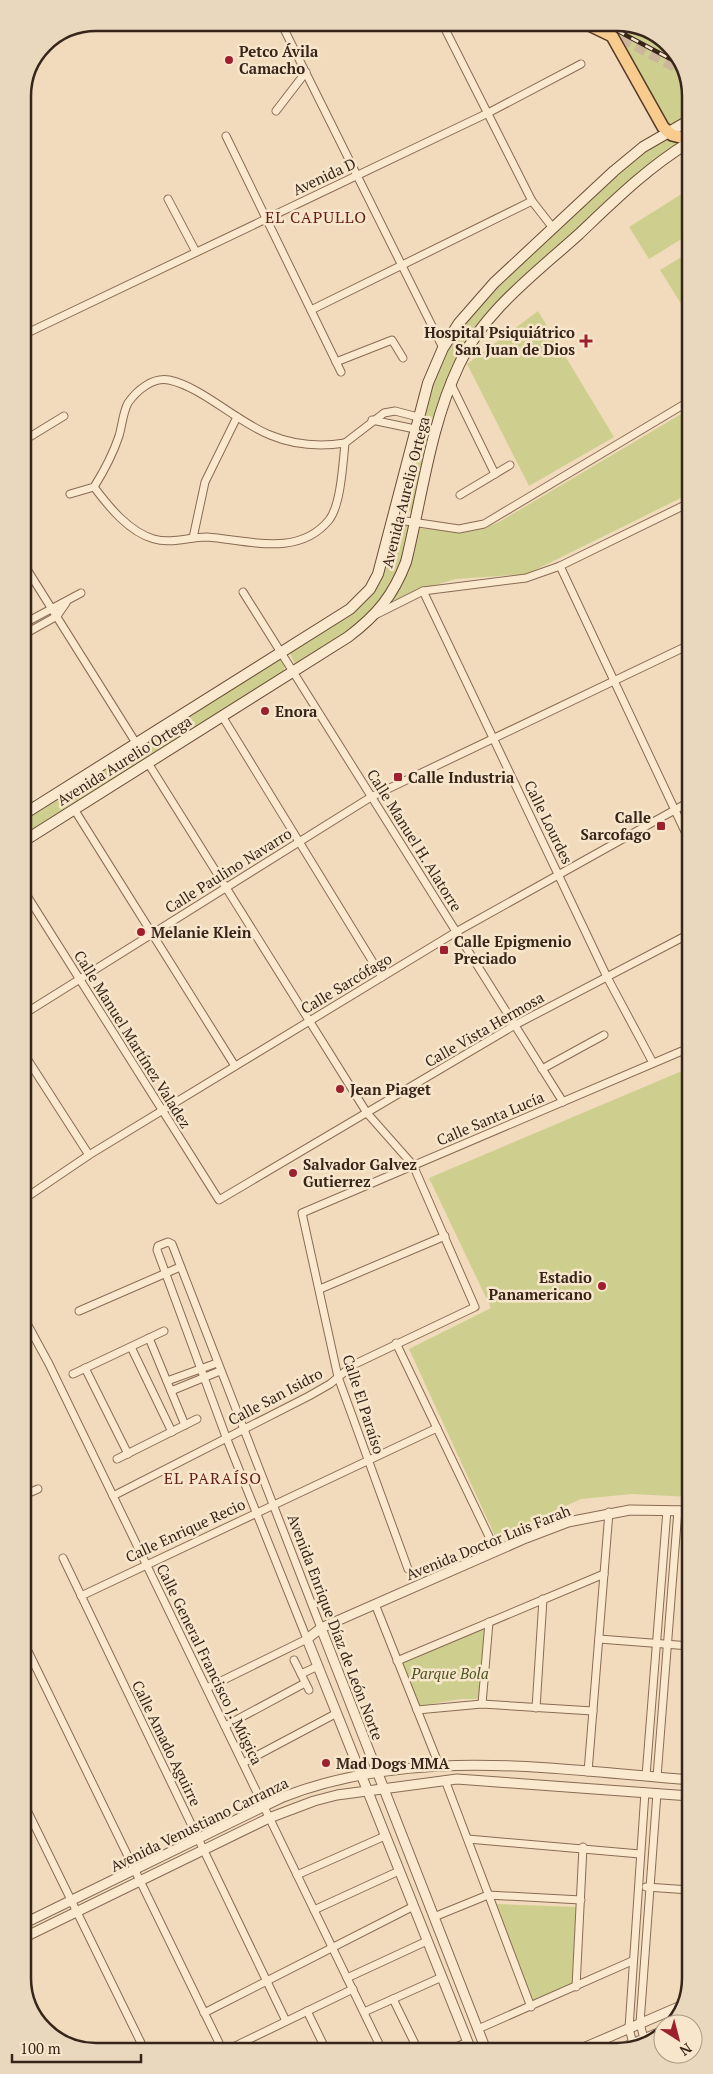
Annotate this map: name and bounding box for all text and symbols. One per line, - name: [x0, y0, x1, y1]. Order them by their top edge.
- place label: Petco Ávila Camacho: [239, 41, 319, 78]
- marker: Petco Ávila Camacho: [223, 54, 235, 66]
- street label: Avenida D: [289, 153, 359, 199]
- district label: EL CAPULLO: [265, 206, 367, 228]
- place label: Hospital Psiquiátrico San Juan de Dios: [424, 322, 575, 359]
- marker: Hospital Psiquiátrico San Juan de Dios: [579, 334, 593, 348]
- street label: Avenida Aurelio Ortega: [377, 414, 434, 570]
- place label: Enora: [275, 701, 318, 721]
- marker: Enora: [259, 705, 271, 717]
- street label: Avenida Aurelio Ortega: [53, 710, 196, 810]
- street label: Calle Manuel H. Alatorre: [363, 765, 467, 915]
- place label: Calle Industria: [408, 767, 515, 787]
- marker: Calle Industria: [392, 771, 404, 783]
- street label: Calle Lourdes: [520, 777, 578, 867]
- place label: Calle Sarcofago: [581, 807, 651, 844]
- marker: Calle Sarcofago: [655, 820, 667, 832]
- street label: Calle Paulino Navarro: [161, 823, 295, 917]
- place label: Melanie Klein: [151, 922, 252, 942]
- marker: Melanie Klein: [135, 926, 147, 938]
- place label: Calle Epigmenio Preciado: [454, 931, 571, 968]
- marker: Calle Epigmenio Preciado: [438, 944, 450, 956]
- street label: Calle Manuel Martínez Valadez: [70, 946, 196, 1132]
- street label: Calle Sarcófago: [297, 948, 395, 1018]
- street label: Calle Vista Hermosa: [421, 986, 548, 1071]
- place label: Jean Piaget: [350, 1079, 431, 1099]
- marker: Jean Piaget: [334, 1083, 346, 1095]
- street label: Calle Santa Lucía: [433, 1086, 547, 1150]
- place label: Salvador Galvez Gutierrez: [303, 1154, 417, 1191]
- marker: Salvador Galvez Gutierrez: [287, 1167, 299, 1179]
- place label: Estadio Panamericano: [489, 1267, 592, 1304]
- marker: Estadio Panamericano: [596, 1280, 608, 1292]
- street label: Calle El Paraíso: [338, 1352, 390, 1456]
- street label: Calle San Isidro: [224, 1363, 326, 1429]
- district label: EL PARAÍSO: [164, 1467, 262, 1489]
- street label: Calle Enrique Recio: [122, 1493, 248, 1567]
- street label: Avenida Doctor Luis Farah: [403, 1500, 573, 1584]
- street label: Avenida Enrique Díaz de León Norte: [283, 1511, 389, 1743]
- street label: Calle General Francisco J. Múgica: [153, 1560, 268, 1768]
- park label: Parque Bola: [410, 1663, 489, 1683]
- street label: Calle Amado Aguirre: [128, 1677, 206, 1809]
- place label: Mad Dogs MMA: [336, 1753, 449, 1773]
- marker: Mad Dogs MMA: [320, 1757, 332, 1769]
- street label: Avenida Venustiano Carranza: [107, 1772, 292, 1876]
- north arrow: [653, 2014, 703, 2064]
- scale bar: [12, 2032, 141, 2064]
- text: 100 m: [20, 2038, 61, 2058]
- text: N: [676, 2039, 696, 2061]

